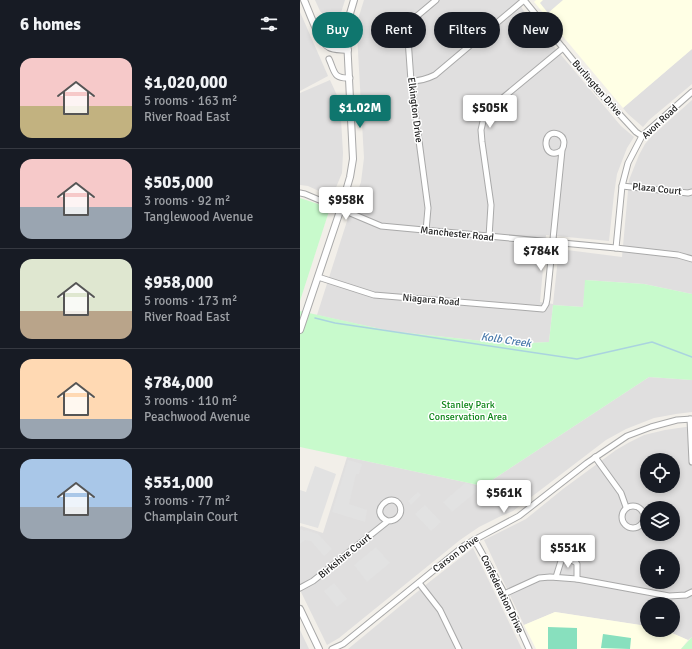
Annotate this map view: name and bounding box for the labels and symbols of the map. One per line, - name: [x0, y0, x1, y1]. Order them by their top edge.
- street label: Burlington Drive: [569, 58, 625, 118]
- street label: Elkington Drive: [405, 77, 425, 143]
- pin: $1.02M: [327, 95, 393, 129]
- pin: $505K: [462, 95, 518, 129]
- street label: Avon Road: [640, 102, 680, 142]
- street label: Plaza Court: [632, 180, 683, 198]
- pin: $958K: [318, 187, 374, 221]
- street label: Manchester Road: [420, 224, 494, 244]
- pin: $784K: [513, 238, 569, 272]
- street label: Niagara Road: [402, 292, 460, 308]
- water label: Kolb Creek: [480, 330, 533, 350]
- park label: Stanley Park Conservation Area: [429, 399, 507, 423]
- pin: $561K: [476, 480, 532, 514]
- street label: Birkshire Court: [316, 531, 374, 581]
- street label: Carson Drive: [431, 533, 481, 575]
- pin: $551K: [540, 535, 596, 569]
- street label: Confederation Drive: [478, 553, 526, 635]

